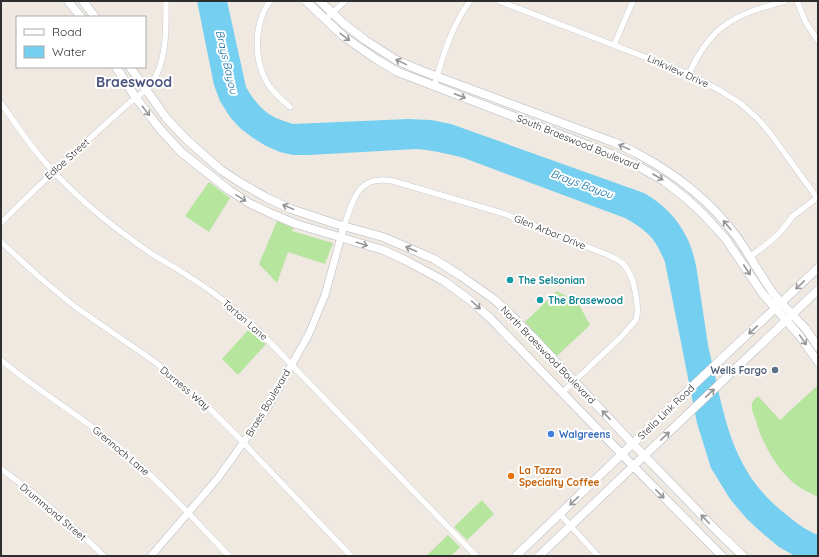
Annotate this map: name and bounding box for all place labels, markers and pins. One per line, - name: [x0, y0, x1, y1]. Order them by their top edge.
- place label: The Selsonian: [518, 274, 585, 287]
- marker: The Selsonian: [505, 275, 515, 285]
- place label: The Brasewood: [548, 294, 623, 307]
- marker: The Brasewood: [535, 295, 545, 305]
- place label: Wells Fargo: [710, 364, 767, 377]
- marker: Wells Fargo: [770, 365, 780, 375]
- place label: Walgreens: [559, 428, 610, 441]
- marker: Walgreens: [546, 429, 556, 439]
- place label: La Tazza Specialty Coffee: [519, 464, 600, 489]
- marker: La Tazza Specialty Coffee: [506, 471, 516, 481]

